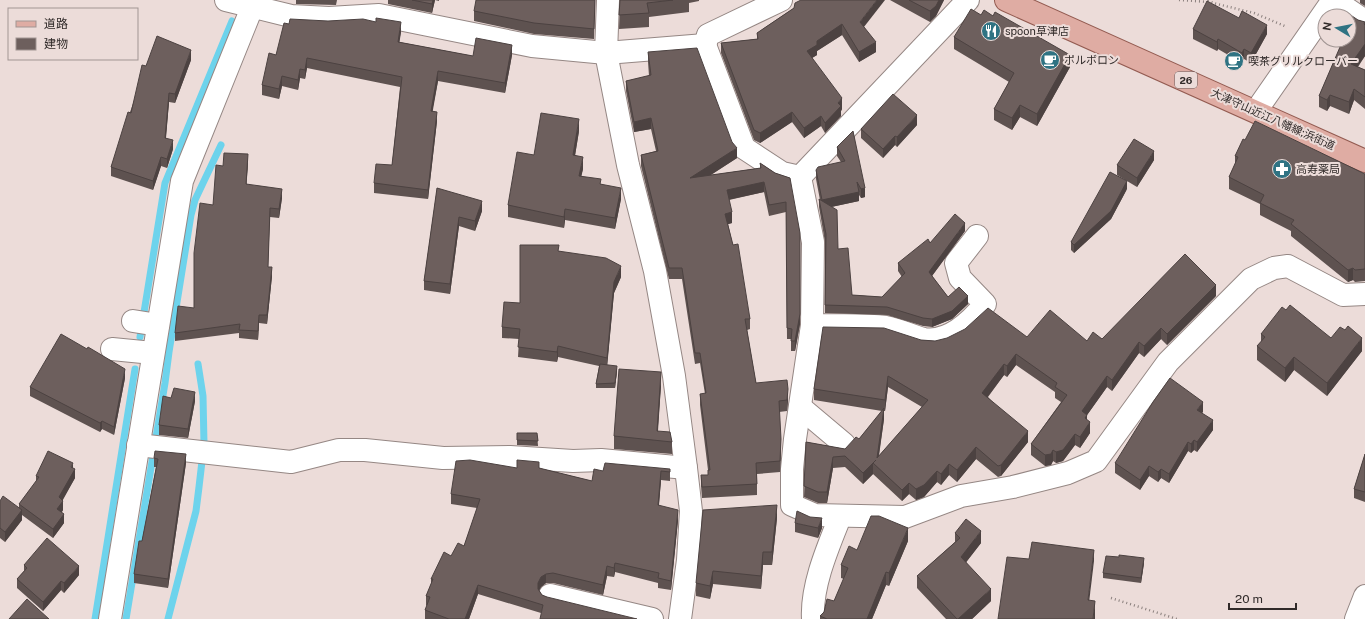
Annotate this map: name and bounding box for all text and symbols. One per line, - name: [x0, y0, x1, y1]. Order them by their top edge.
- legend: [8, 8, 138, 60]
- north arrow: [1317, 8, 1357, 48]
- text: 道路: [44, 17, 68, 31]
- restaurant icon: spoon草津店: [980, 20, 1002, 42]
- text: N: [1320, 21, 1334, 32]
- place label: spoon草津店: [1005, 25, 1069, 37]
- text: 建物: [44, 37, 68, 51]
- cafe icon: ポルボロン: [1039, 49, 1061, 71]
- cafe icon: 喫茶グリルクローバー: [1223, 50, 1245, 72]
- place label: ポルボロン: [1064, 54, 1119, 66]
- place label: 喫茶グリルクローバー: [1248, 55, 1358, 67]
- road number: 26: [1175, 72, 1197, 88]
- street label: 大津守山近江八幡線;浜街道: [1209, 86, 1337, 152]
- pharmacy icon: 高寿薬局: [1271, 158, 1293, 180]
- place label: 高寿薬局: [1296, 163, 1340, 175]
- scale bar: [1229, 585, 1296, 611]
- text: 20 m: [1235, 592, 1263, 606]

